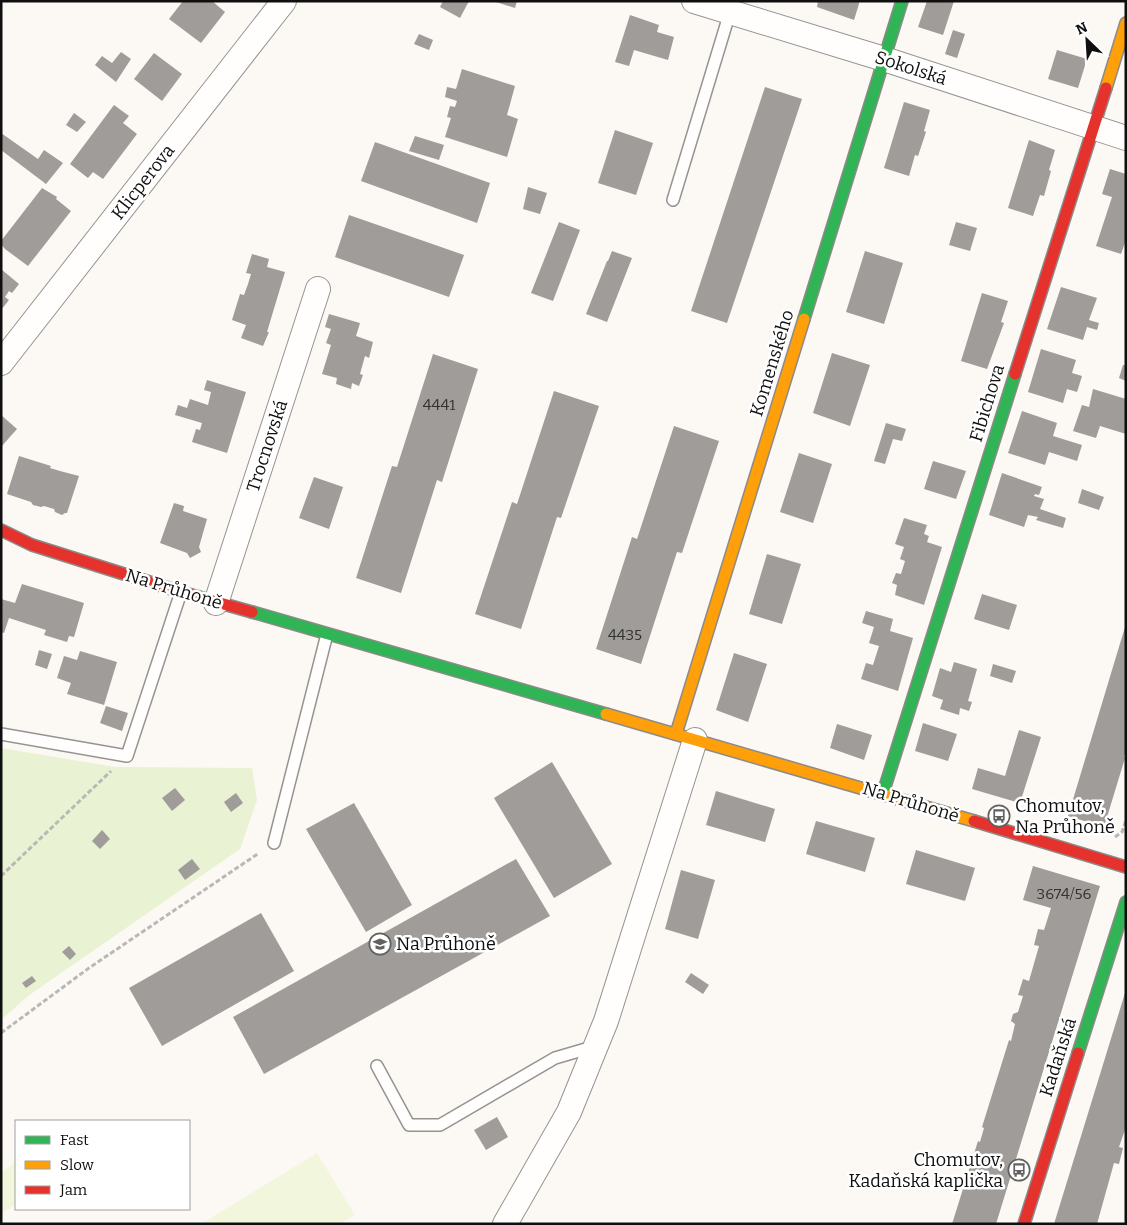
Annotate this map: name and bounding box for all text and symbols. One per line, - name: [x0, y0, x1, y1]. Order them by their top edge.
- north arrow: [1062, 15, 1112, 65]
- text: N: [1073, 19, 1090, 39]
- street label: Sokolská: [872, 46, 950, 90]
- street label: Klicperova: [107, 140, 179, 224]
- street label: Komenského: [745, 307, 799, 419]
- street label: Fibichova: [965, 361, 1009, 444]
- house number: 4441: [423, 396, 455, 414]
- street label: Trocnovská: [242, 397, 292, 495]
- street label: Na Průhoně: [123, 564, 225, 614]
- house number: 4435: [608, 626, 642, 644]
- street label: Na Průhoně: [860, 777, 962, 827]
- place label: Chomutov, Na Průhoně: [1015, 795, 1115, 838]
- bus stop icon: Chomutov, Na Průhoně: [987, 804, 1011, 828]
- house number: 3674/56: [1037, 885, 1092, 903]
- school or university icon: Na Průhoně: [368, 932, 392, 956]
- place label: Na Průhoně: [396, 933, 496, 955]
- street label: Kadaňská: [1035, 1015, 1081, 1099]
- legend: [15, 1120, 190, 1210]
- text: Fast: [60, 1131, 89, 1149]
- place label: Chomutov, Kadaňská kaplička: [848, 1149, 1003, 1192]
- text: Slow: [60, 1156, 95, 1174]
- bus stop icon: Chomutov, Kadaňská kaplička: [1007, 1158, 1031, 1182]
- text: Jam: [59, 1181, 88, 1199]

